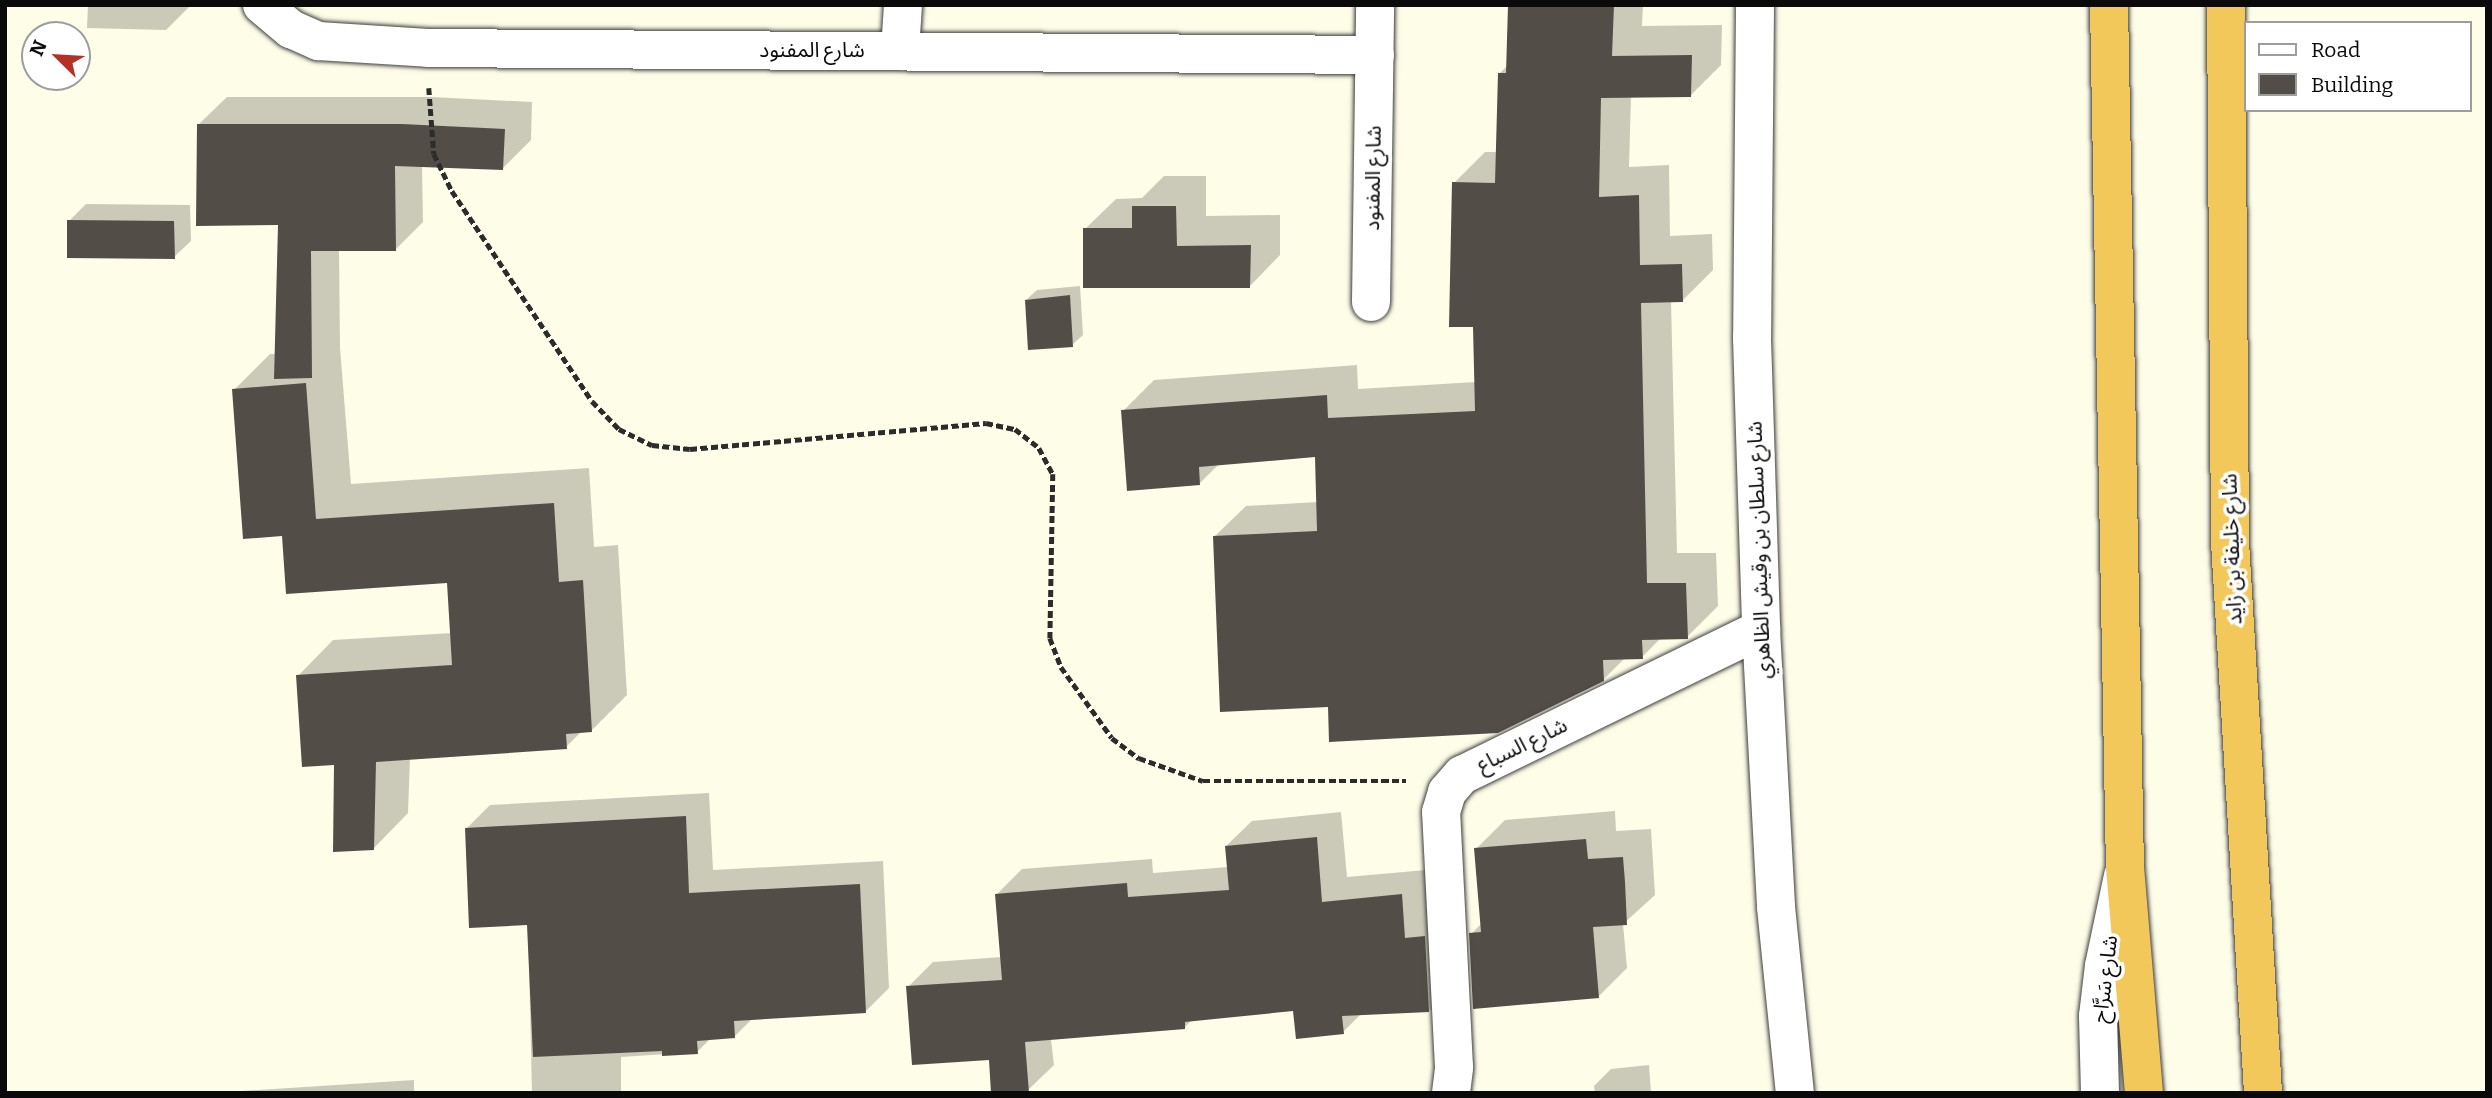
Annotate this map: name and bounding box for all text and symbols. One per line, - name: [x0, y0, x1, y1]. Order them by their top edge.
- north arrow: [21, 21, 91, 91]
- legend: [2244, 21, 2471, 112]
- text: N: [25, 37, 52, 59]
- street label: شارع المفنود: [759, 37, 865, 63]
- text: Road: [2311, 37, 2360, 63]
- text: Building: [2311, 72, 2393, 98]
- street label: شارع المفنود: [1359, 125, 1387, 231]
- street label: شارع سلطان بن وقيش الظاهري: [1742, 421, 1776, 679]
- street label: شارع خليفة بن زايد: [2217, 473, 2247, 625]
- street label: شارع السباع: [1473, 712, 1571, 778]
- street label: شارع سَرَّاح: [2087, 934, 2123, 1024]

